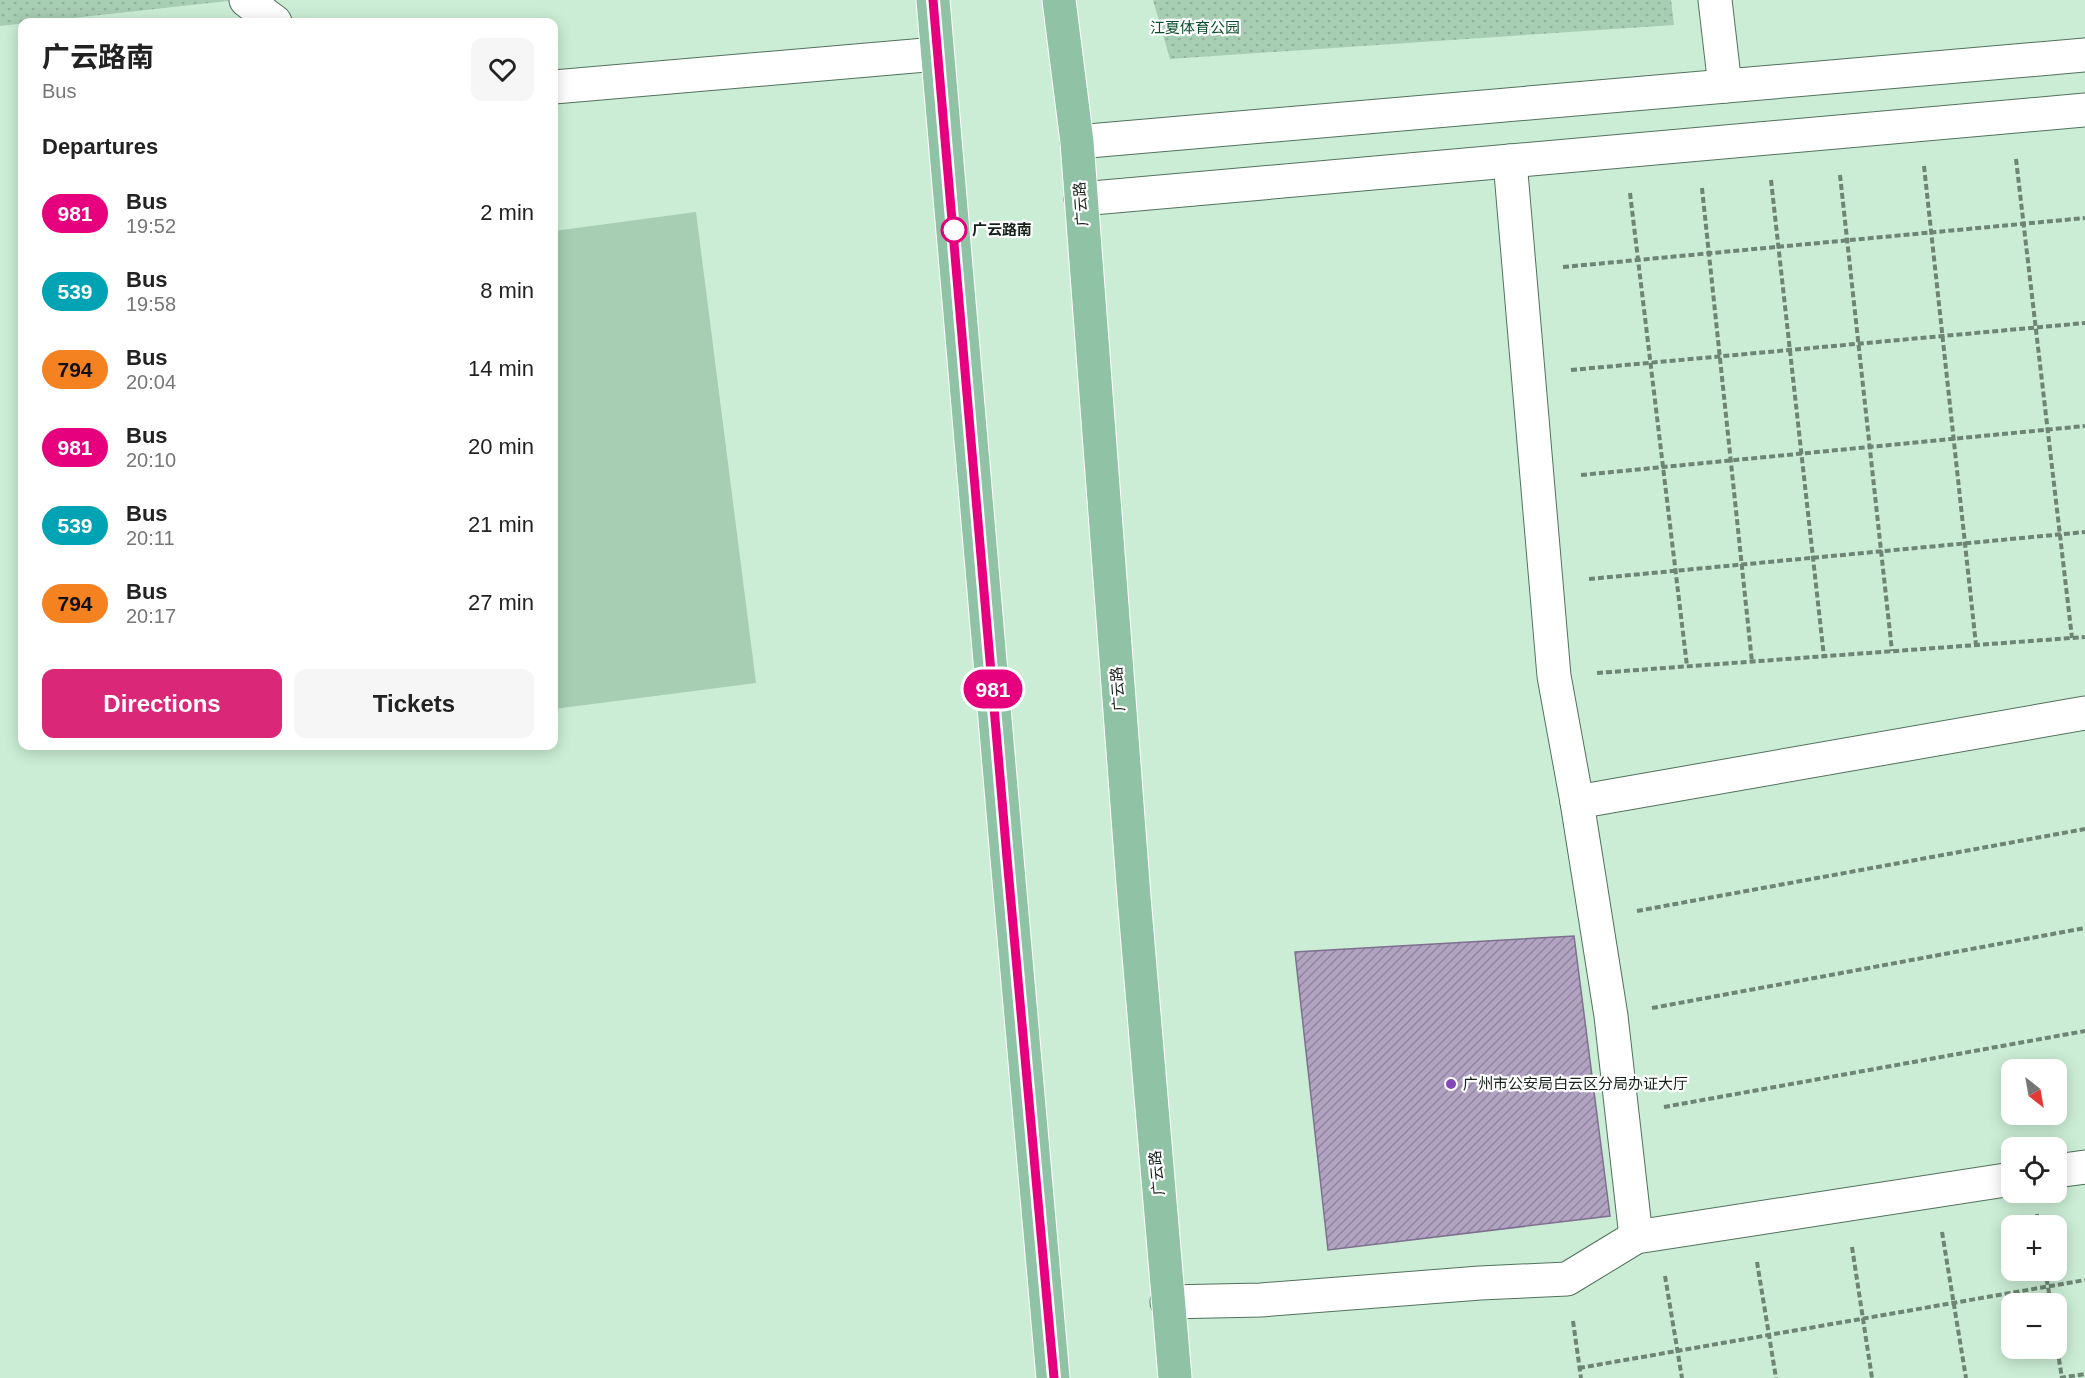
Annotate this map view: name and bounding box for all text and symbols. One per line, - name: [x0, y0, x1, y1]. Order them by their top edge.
- park label: 江夏体育公园: [1150, 19, 1240, 36]
- button: heart: [471, 38, 534, 101]
- text: 广云路南: [42, 42, 154, 73]
- text: Bus: [42, 80, 76, 102]
- text: Departures: [42, 134, 158, 159]
- street label: 广云路: [1070, 181, 1091, 227]
- text: Bus: [126, 189, 168, 214]
- text: 2 min: [480, 200, 534, 225]
- text: 981: [57, 202, 93, 225]
- text: 19:52: [126, 215, 176, 237]
- marker: 广云路南: [941, 217, 967, 243]
- place label: 广云路南: [972, 221, 1032, 238]
- text: Bus: [126, 267, 168, 292]
- text: 8 min: [480, 278, 534, 303]
- text: 539: [57, 280, 93, 303]
- text: 19:58: [126, 293, 176, 315]
- text: Bus: [126, 345, 168, 370]
- text: 14 min: [468, 356, 534, 381]
- text: 794: [57, 358, 93, 381]
- text: 20:04: [126, 371, 176, 393]
- text: Bus: [126, 423, 168, 448]
- text: 20 min: [468, 434, 534, 459]
- text: 981: [57, 436, 93, 459]
- text: 20:10: [126, 449, 176, 471]
- text: Bus: [126, 501, 168, 526]
- text: 21 min: [468, 512, 534, 537]
- text: 539: [57, 514, 93, 537]
- text: 20:11: [126, 527, 175, 549]
- text: Bus: [126, 579, 168, 604]
- text: 27 min: [468, 590, 534, 615]
- text: 794: [57, 592, 93, 615]
- text: 20:17: [126, 605, 176, 627]
- street label: 广云路: [1107, 666, 1128, 712]
- button: Directions: [42, 669, 282, 738]
- button: Tickets: [294, 669, 534, 738]
- line badge: 981: [958, 670, 1028, 708]
- text: 981: [975, 678, 1011, 701]
- north arrow: [2001, 1059, 2067, 1125]
- map controls: [2001, 1059, 2067, 1359]
- place label: 广州市公安局白云区分局办证大厅: [1463, 1075, 1688, 1092]
- marker: 广州市公安局白云区分局办证大厅: [1444, 1077, 1458, 1091]
- button: locate: [2001, 1137, 2067, 1203]
- street label: 广云路: [1146, 1150, 1167, 1196]
- button: +: [2001, 1215, 2067, 1281]
- button: −: [2001, 1293, 2067, 1359]

